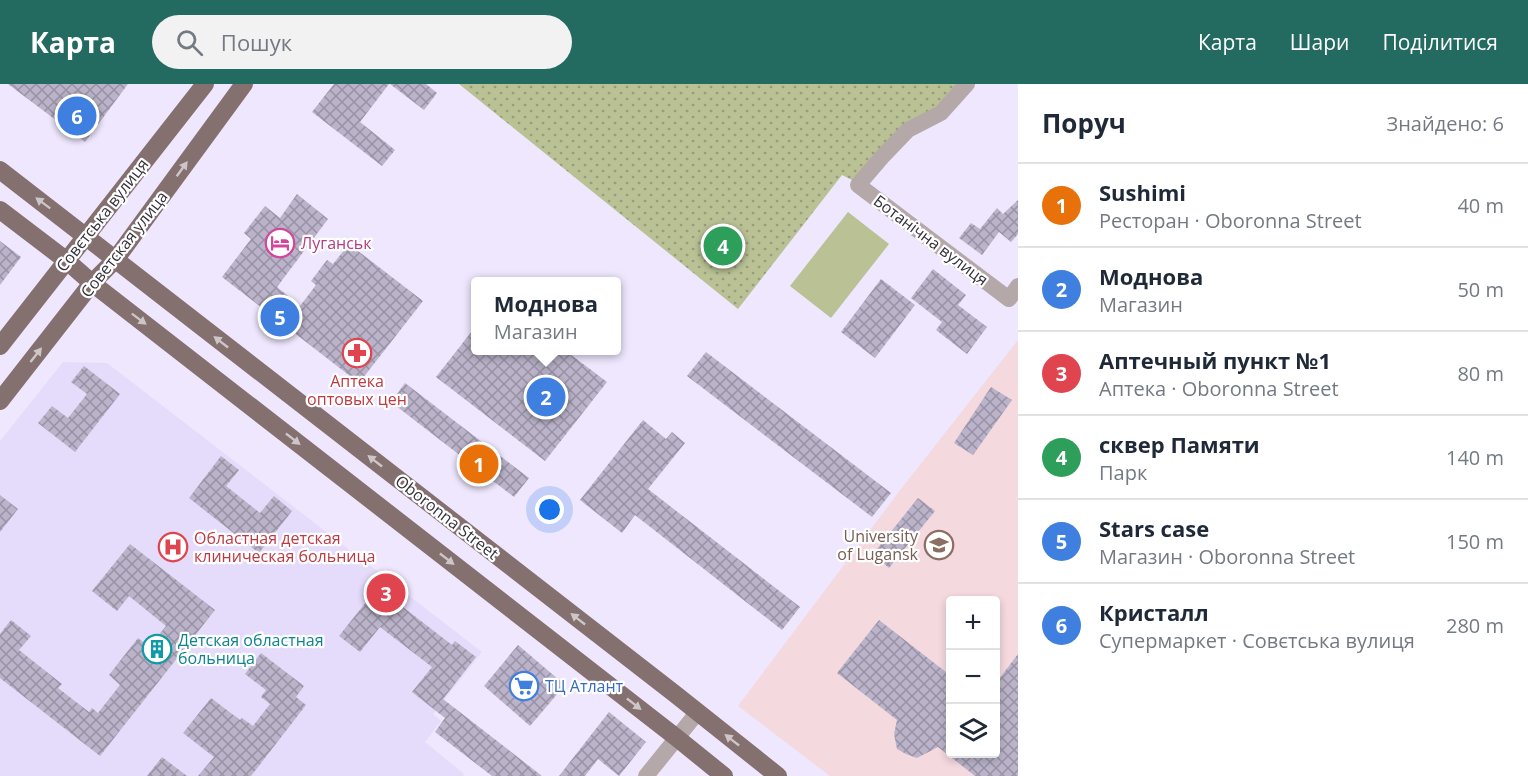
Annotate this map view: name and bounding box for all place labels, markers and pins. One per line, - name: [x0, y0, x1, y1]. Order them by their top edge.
- pin: 6: [58, 93, 97, 138]
- pin: 4: [704, 224, 742, 268]
- hotel icon: Луганськ: [264, 227, 296, 259]
- place label: Луганськ: [301, 232, 372, 254]
- pin: 5: [260, 294, 300, 340]
- pharmacy icon: Аптека оптовых цен: [341, 337, 373, 369]
- place label: Аптека оптовых цен: [307, 370, 407, 410]
- pin: 2: [526, 374, 566, 420]
- pin: 1: [460, 442, 498, 487]
- place label: University of Lugansk: [837, 525, 919, 565]
- place label: Областная детская клиническая больница: [194, 527, 375, 567]
- school or university icon: University of Lugansk: [923, 529, 955, 561]
- hospital icon: Областная детская клиническая больница: [157, 531, 189, 563]
- pin: 3: [366, 570, 406, 616]
- place label: Детская областная больница: [178, 629, 324, 669]
- building icon: Детская областная больница: [141, 633, 173, 665]
- supermarket icon: ТЦ Атлант: [508, 670, 540, 702]
- place label: ТЦ Атлант: [545, 675, 624, 697]

